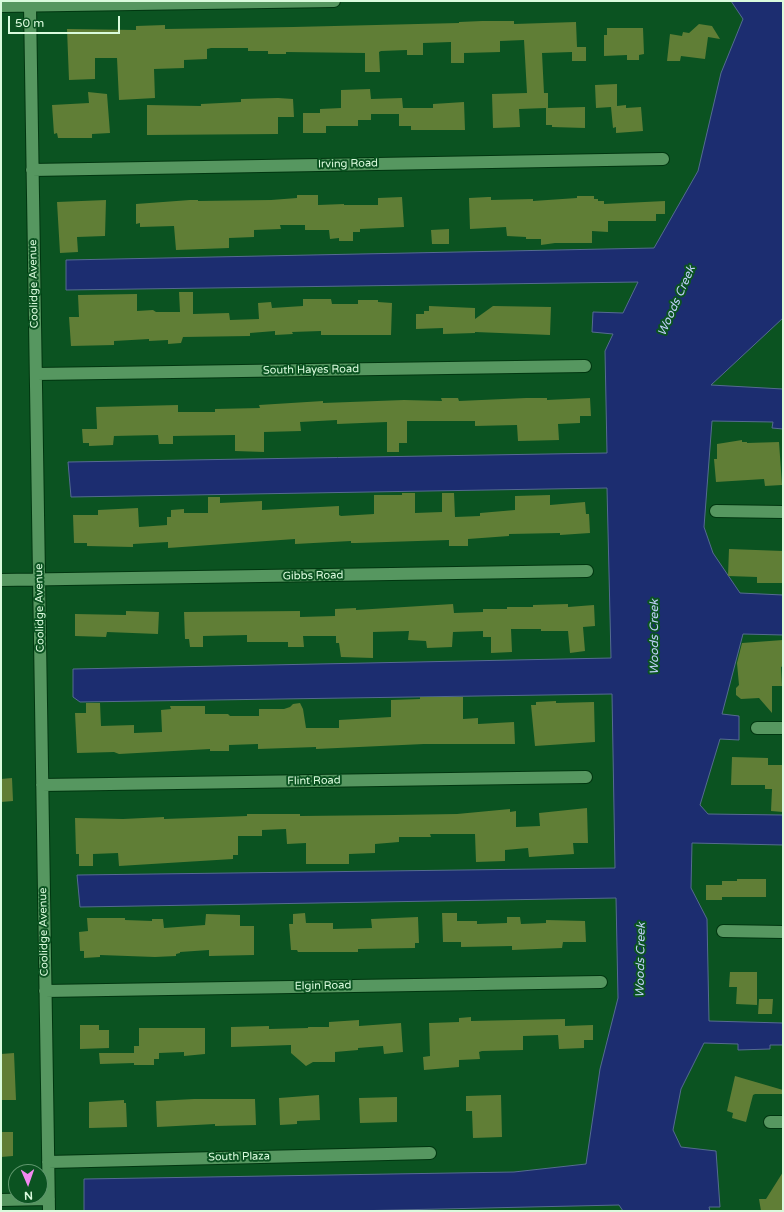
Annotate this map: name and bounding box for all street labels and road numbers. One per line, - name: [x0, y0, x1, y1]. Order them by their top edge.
- street label: Irving Road: [318, 157, 378, 171]
- street label: Coolidge Avenue: [27, 240, 41, 328]
- street label: South Hayes Road: [263, 363, 359, 377]
- street label: Coolidge Avenue: [33, 564, 47, 652]
- street label: Gibbs Road: [283, 569, 343, 583]
- street label: Flint Road: [287, 774, 341, 788]
- street label: Coolidge Avenue: [37, 888, 51, 976]
- street label: Elgin Road: [295, 979, 351, 993]
- street label: South Plaza: [208, 1150, 270, 1164]

